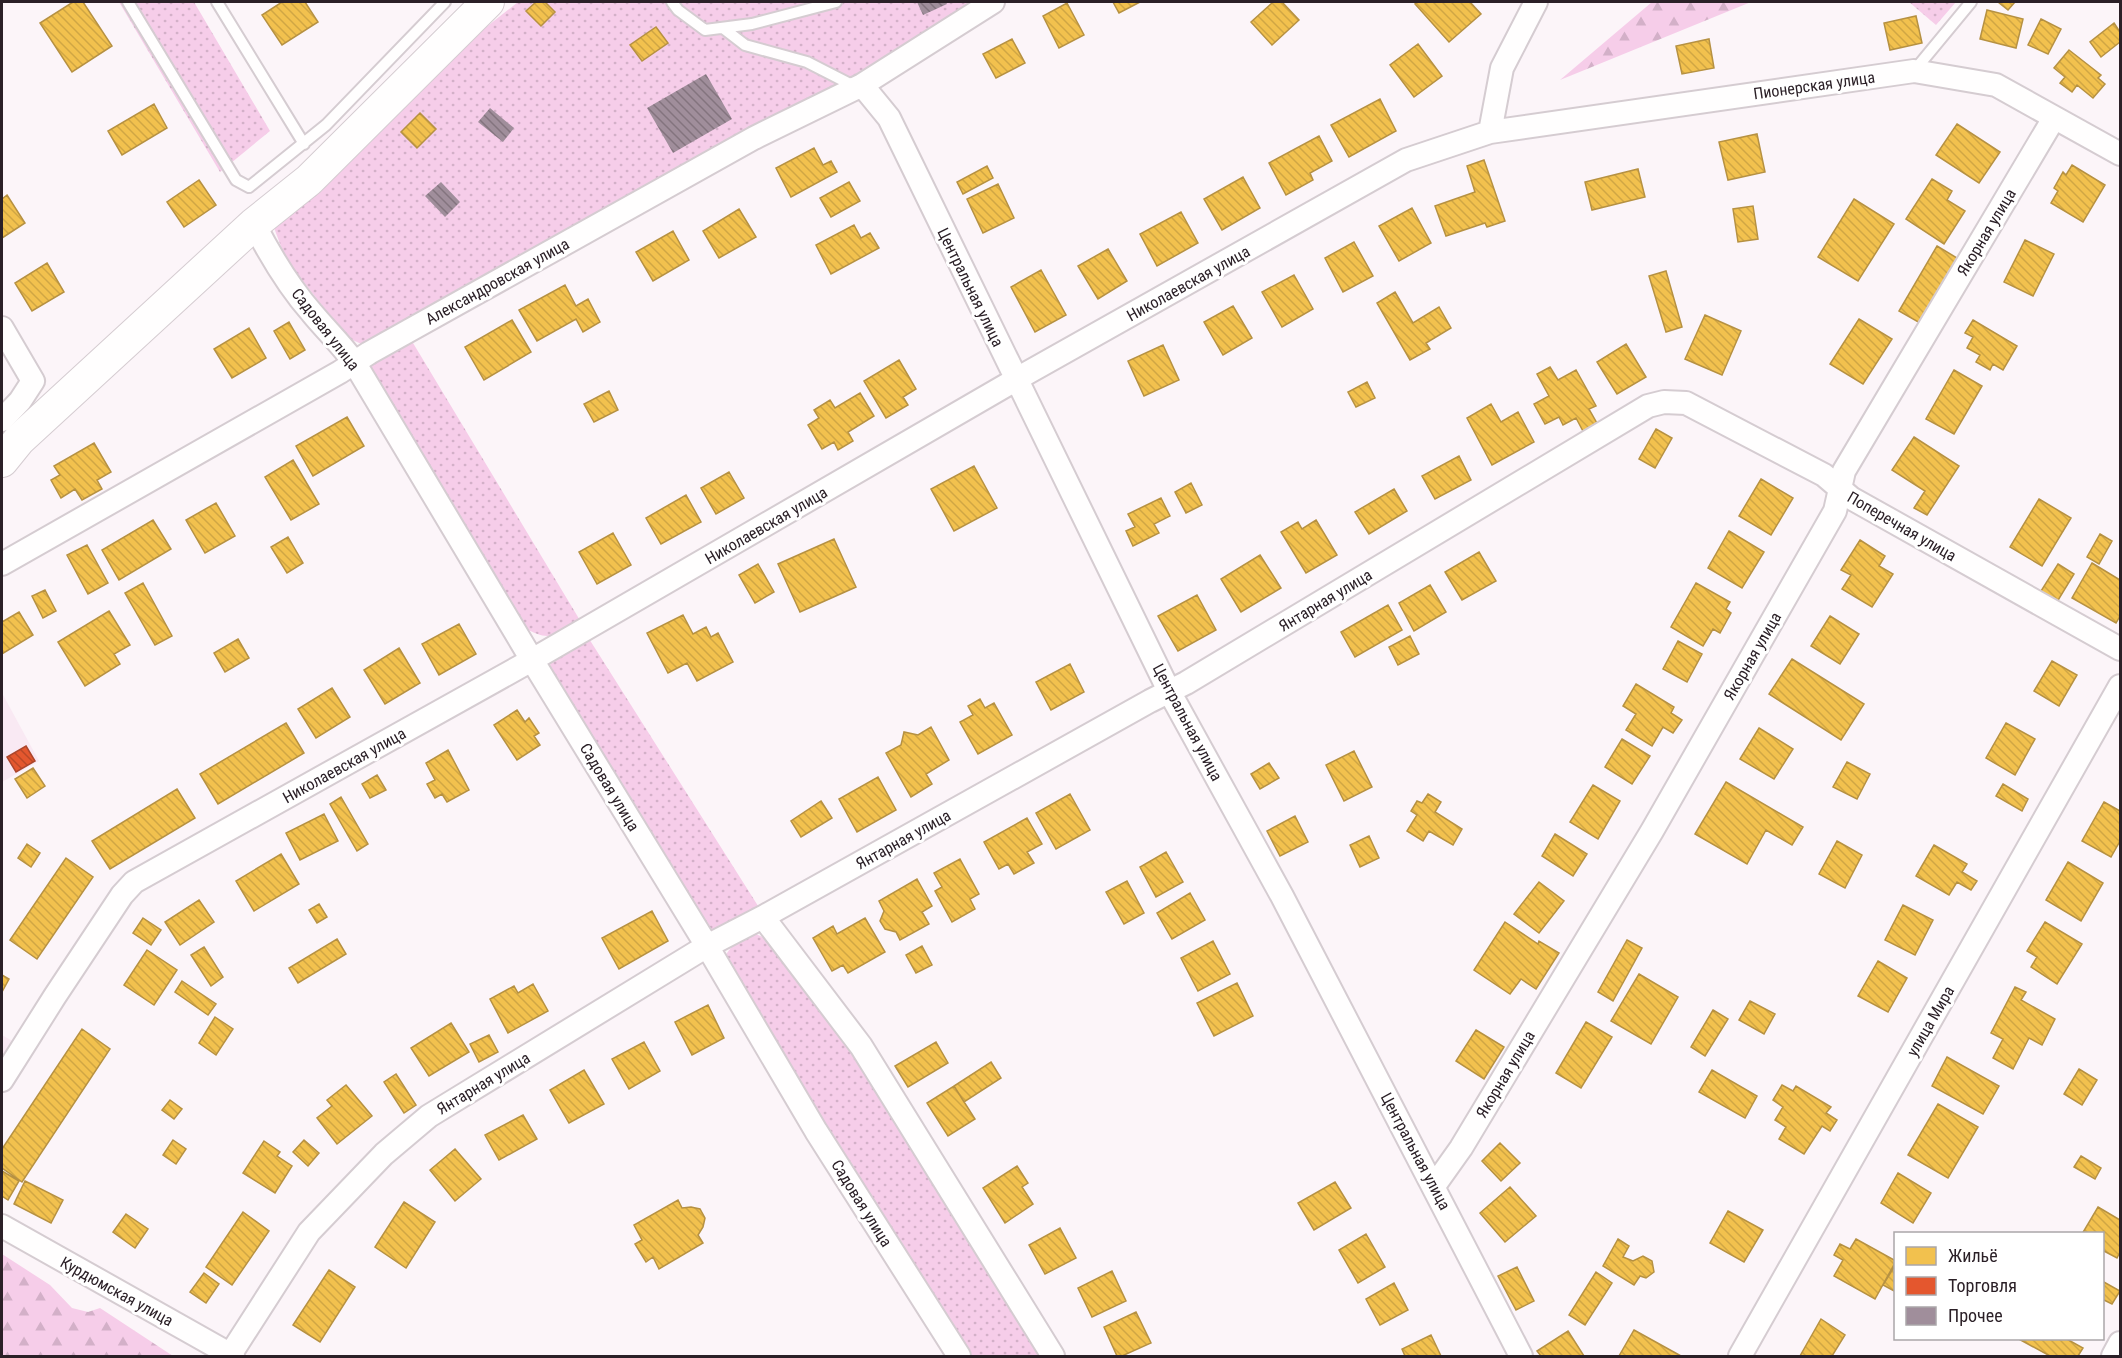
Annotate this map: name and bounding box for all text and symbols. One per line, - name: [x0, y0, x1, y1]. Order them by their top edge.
- street label: Пионерская улица: [1752, 68, 1876, 103]
- street label: Якорная улица: [1953, 185, 2020, 279]
- street label: Центральная улица: [934, 225, 1008, 350]
- street label: Александровская улица: [422, 234, 572, 329]
- street label: Николаевская улица: [1123, 242, 1253, 325]
- street label: Садовая улица: [288, 284, 364, 374]
- street label: Николаевская улица: [702, 483, 831, 568]
- street label: Поперечная улица: [1844, 488, 1960, 565]
- street label: Янтарная улица: [1275, 565, 1375, 636]
- street label: Якорная улица: [1720, 609, 1785, 704]
- street label: Центральная улица: [1149, 660, 1226, 784]
- street label: Николаевская улица: [279, 724, 409, 807]
- street label: Садовая улица: [576, 740, 643, 835]
- street label: Янтарная улица: [853, 806, 954, 873]
- street label: улица Мира: [1903, 983, 1958, 1060]
- street label: Якорная улица: [1472, 1027, 1539, 1121]
- street label: Янтарная улица: [433, 1048, 533, 1119]
- street label: Центральная улица: [1377, 1089, 1454, 1213]
- street label: Садовая улица: [827, 1156, 896, 1250]
- legend: [1894, 1232, 2104, 1340]
- text: Жильё: [1948, 1245, 1998, 1266]
- street label: Курдюмская улица: [57, 1253, 177, 1330]
- text: Торговля: [1948, 1275, 2017, 1296]
- text: Прочее: [1948, 1305, 2003, 1326]

